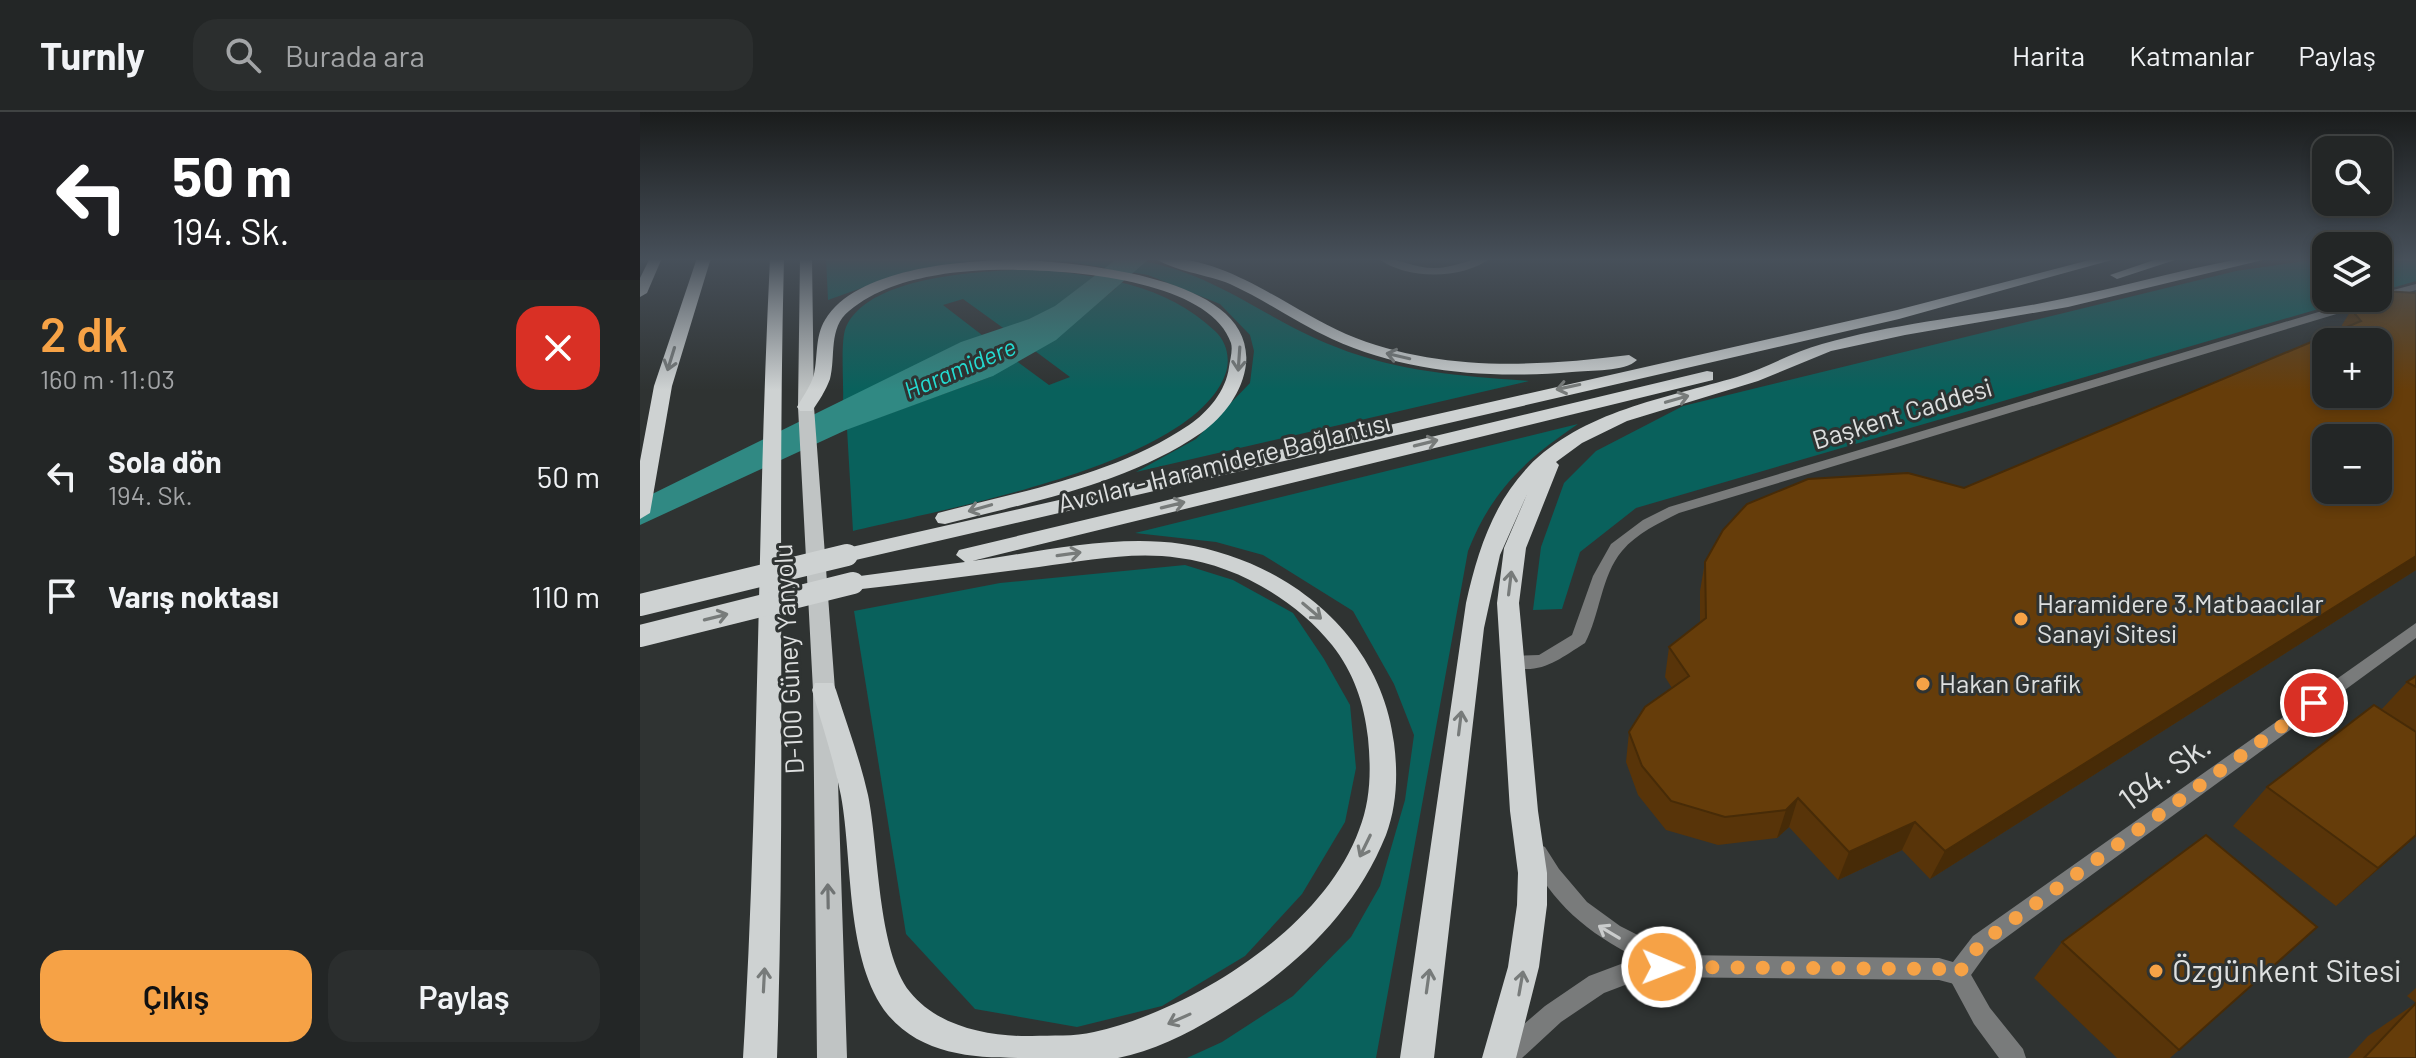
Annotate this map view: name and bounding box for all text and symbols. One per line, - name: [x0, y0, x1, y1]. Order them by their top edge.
- search box: [193, 19, 753, 91]
- text: Turnly: [40, 32, 145, 78]
- icon: search: [221, 33, 265, 77]
- text: Burada ara: [285, 37, 425, 73]
- text: Harita: [2012, 38, 2085, 72]
- text: Katmanlar: [2129, 38, 2254, 72]
- text: Paylaş: [2298, 38, 2376, 72]
- map controls: [2312, 136, 2392, 504]
- button: search: [2312, 136, 2392, 216]
- text: 50 m: [172, 141, 292, 208]
- icon: left: [40, 144, 144, 248]
- text: 194. Sk.: [172, 209, 289, 252]
- button: layers: [2312, 232, 2392, 312]
- text: 2 dk: [40, 304, 128, 362]
- button: close: [516, 306, 600, 390]
- button: +: [2312, 328, 2392, 408]
- water label: Haramidere: [899, 331, 1020, 404]
- one-way arrow: [1231, 345, 1246, 371]
- one-way arrow: [663, 346, 678, 371]
- one-way arrow: [1386, 348, 1411, 363]
- text: 160 m · 11:03: [40, 363, 175, 394]
- street label: Başkent Caddesi: [1808, 371, 1995, 455]
- one-way arrow: [1556, 380, 1581, 395]
- one-way arrow: [1663, 391, 1689, 406]
- street label: Avcılar - Haramidere Bağlantısı: [1054, 405, 1393, 518]
- button: −: [2312, 424, 2392, 504]
- one-way arrow: [1412, 434, 1438, 449]
- text: Sola dön: [108, 443, 222, 479]
- icon: left: [40, 454, 84, 498]
- text: 50 m: [537, 458, 600, 494]
- text: 194. Sk.: [108, 479, 193, 510]
- one-way arrow: [1160, 496, 1186, 511]
- one-way arrow: [968, 501, 994, 516]
- street label: D-100 Güney Yanyolu: [766, 543, 809, 775]
- one-way arrow: [1056, 546, 1081, 561]
- one-way arrow: [1503, 570, 1518, 597]
- icon: arrive: [40, 574, 84, 618]
- text: Varış noktası: [108, 578, 279, 614]
- text: 110 m: [531, 578, 600, 614]
- place label: Haramidere 3.Matbaacılar Sanayi Sitesi: [2037, 587, 2324, 648]
- one-way arrow: [1302, 602, 1323, 620]
- one-way arrow: [702, 609, 728, 624]
- marker: Haramidere 3.Matbaacılar Sanayi Sitesi: [2012, 610, 2030, 628]
- place label: Hakan Grafik: [1939, 667, 2081, 698]
- pin: [2280, 669, 2348, 737]
- marker: Hakan Grafik: [1914, 675, 1932, 693]
- icon: arrive: [2292, 681, 2336, 725]
- one-way arrow: [1453, 710, 1468, 737]
- street label: 194. Sk.: [2110, 725, 2217, 817]
- one-way arrow: [1357, 833, 1372, 857]
- one-way arrow: [821, 883, 836, 910]
- one-way arrow: [1598, 924, 1621, 940]
- position arrow: [1620, 925, 1704, 1009]
- button: Çıkış: [40, 950, 312, 1042]
- button: Paylaş: [328, 950, 600, 1042]
- place label: Özgünkent Sitesi: [2172, 950, 2401, 988]
- marker: Özgünkent Sitesi: [2147, 962, 2165, 980]
- one-way arrow: [756, 967, 771, 994]
- one-way arrow: [1421, 969, 1436, 994]
- one-way arrow: [1514, 971, 1529, 996]
- one-way arrow: [1168, 1012, 1192, 1027]

